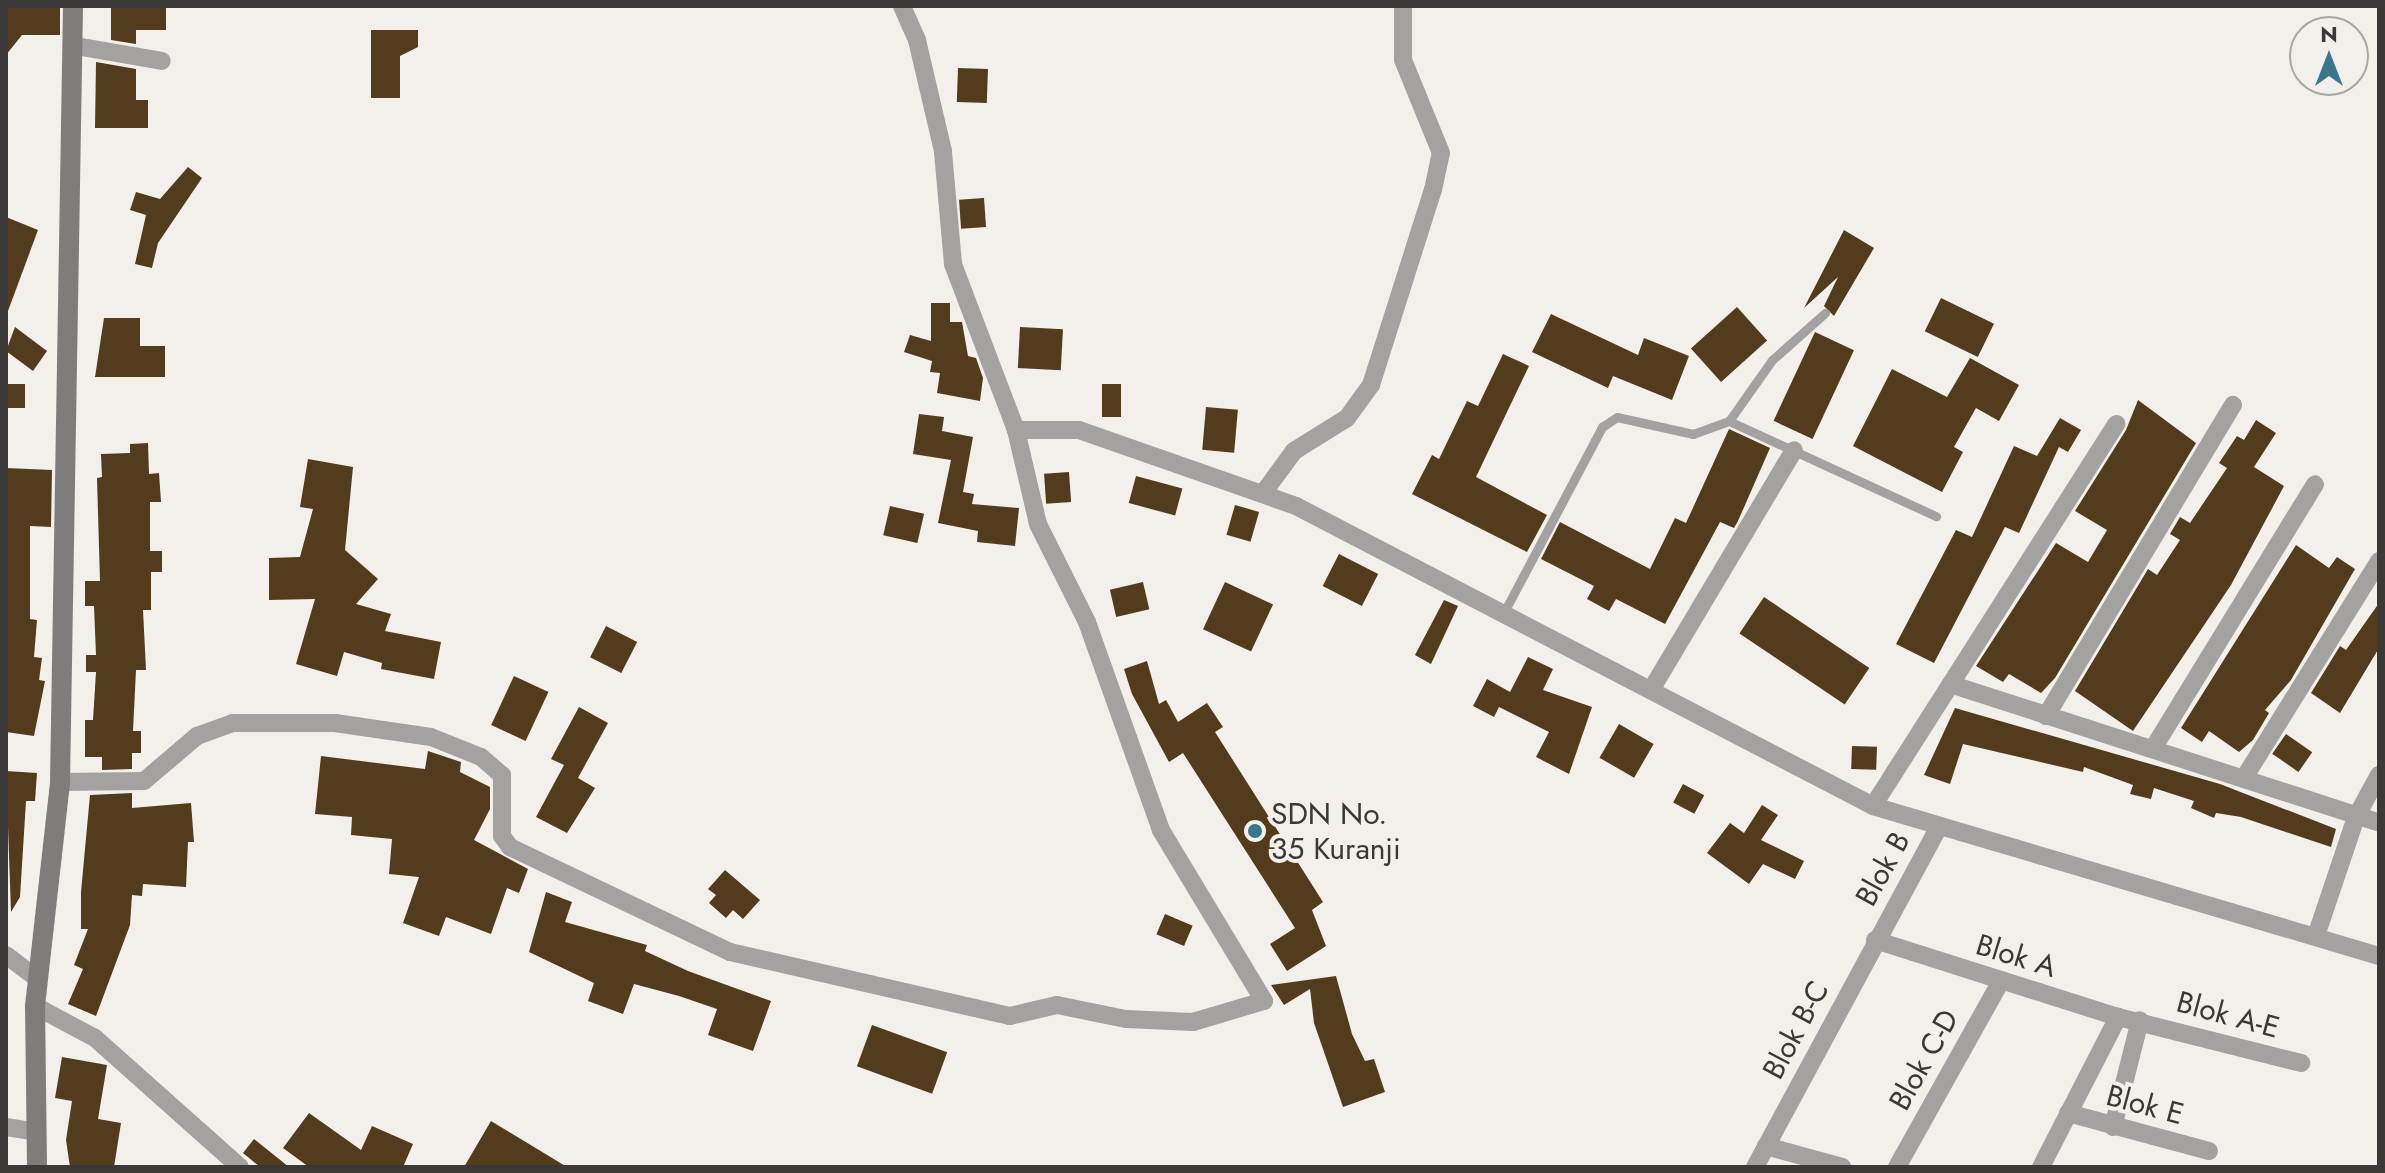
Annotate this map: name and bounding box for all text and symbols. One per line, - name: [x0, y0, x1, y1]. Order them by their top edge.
- north arrow: [2289, 16, 2369, 96]
- text: N: [2320, 18, 2338, 50]
- place label: SDN No. 35 Kuranji: [1271, 796, 1401, 866]
- marker: SDN No. 35 Kuranji: [1246, 822, 1264, 840]
- street label: Blok B: [1848, 826, 1918, 912]
- street label: Blok A: [1972, 927, 2060, 985]
- street label: Blok B-C: [1755, 975, 1837, 1085]
- street label: Blok A-E: [2173, 984, 2283, 1046]
- street label: Blok C-D: [1882, 1003, 1966, 1117]
- street label: Blok E: [2102, 1077, 2188, 1133]

